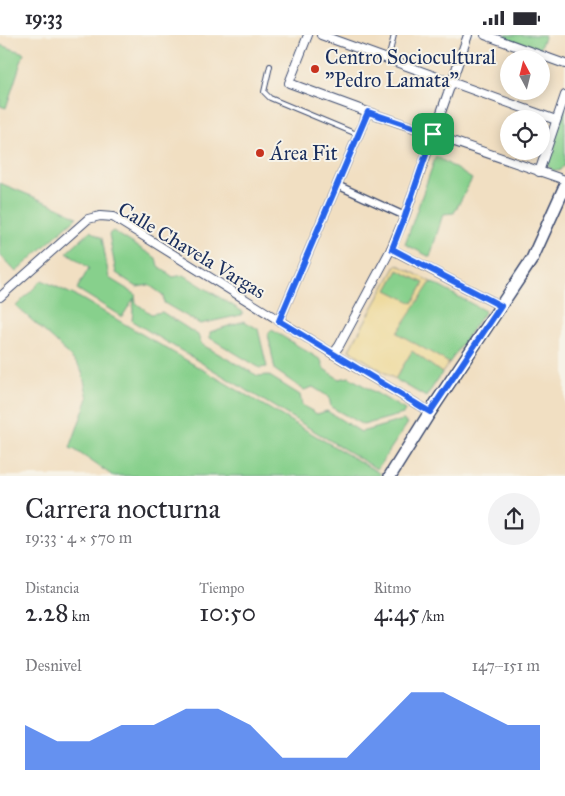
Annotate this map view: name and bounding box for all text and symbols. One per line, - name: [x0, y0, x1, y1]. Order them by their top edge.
- text: 19:33: [25, 6, 63, 29]
- place label: Centro Sociocultural "Pedro Lamata": [325, 45, 497, 92]
- north arrow: [500, 50, 550, 100]
- map controls: [500, 50, 550, 160]
- marker: Centro Sociocultural "Pedro Lamata": [309, 63, 321, 75]
- button: locate: [500, 110, 550, 160]
- pin: [412, 113, 454, 155]
- icon: arrive: [419, 120, 447, 148]
- place label: Área Fit: [269, 140, 337, 165]
- marker: Área Fit: [254, 147, 266, 159]
- street label: Calle Chavela Vargas: [113, 197, 270, 304]
- text: Carrera nocturna: [25, 491, 220, 526]
- button: share: [488, 493, 540, 545]
- text: 19:33 · 4 × 570 m: [25, 528, 132, 547]
- text: Distancia: [25, 580, 79, 597]
- text: Tiempo: [199, 580, 244, 597]
- text: Ritmo: [374, 580, 411, 597]
- text: 2.28: [25, 597, 69, 628]
- text: 10:50: [199, 597, 256, 628]
- text: 4:45: [374, 597, 419, 628]
- text: km: [69, 608, 90, 625]
- text: /km: [419, 608, 444, 625]
- text: Desnivel: [25, 656, 81, 675]
- text: 147–151 m: [472, 656, 540, 675]

